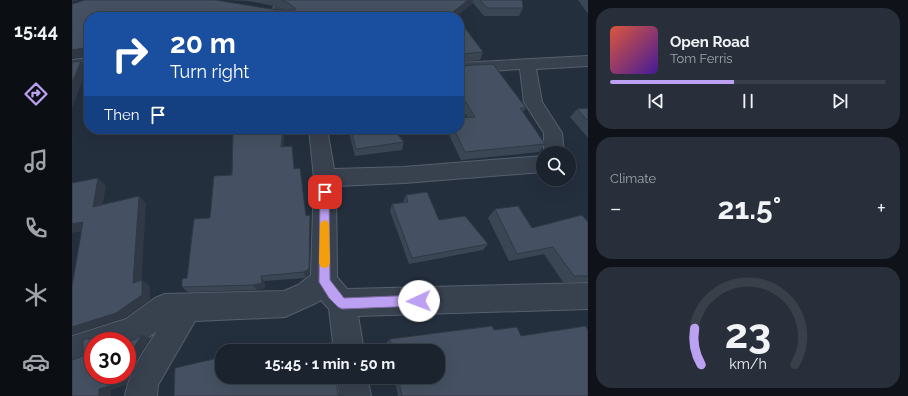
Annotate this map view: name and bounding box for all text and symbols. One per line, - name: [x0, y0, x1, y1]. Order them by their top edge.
- text: 15:44: [14, 20, 58, 41]
- text: 20 m: [170, 27, 236, 60]
- icon: right: [104, 28, 156, 80]
- text: Open Road: [670, 33, 750, 51]
- text: Tom Ferris: [670, 51, 733, 66]
- text: Turn right: [170, 61, 249, 82]
- icon: directions: [22, 80, 50, 108]
- icon: previous: [645, 90, 667, 112]
- icon: pause: [737, 90, 759, 112]
- icon: next: [829, 90, 851, 112]
- icon: arrive: [147, 104, 169, 126]
- text: Then: [104, 106, 139, 124]
- map controls: [536, 146, 576, 186]
- button: search: [536, 146, 576, 186]
- icon: music: [22, 147, 50, 175]
- text: Climate: [610, 171, 656, 186]
- pin: [308, 175, 342, 209]
- icon: arrive: [314, 181, 336, 203]
- text: 21.5°: [718, 191, 781, 226]
- text: −: [610, 195, 622, 221]
- text: +: [877, 195, 886, 221]
- icon: phone: [22, 214, 50, 242]
- position arrow: [398, 280, 440, 322]
- icon: climate: [22, 281, 50, 309]
- text: 23: [725, 309, 771, 358]
- speed limit sign: 30: [84, 332, 136, 384]
- icon: car: [22, 348, 50, 376]
- text: 15:45 · 1 min · 50 m: [265, 355, 395, 373]
- text: km/h: [729, 356, 767, 372]

